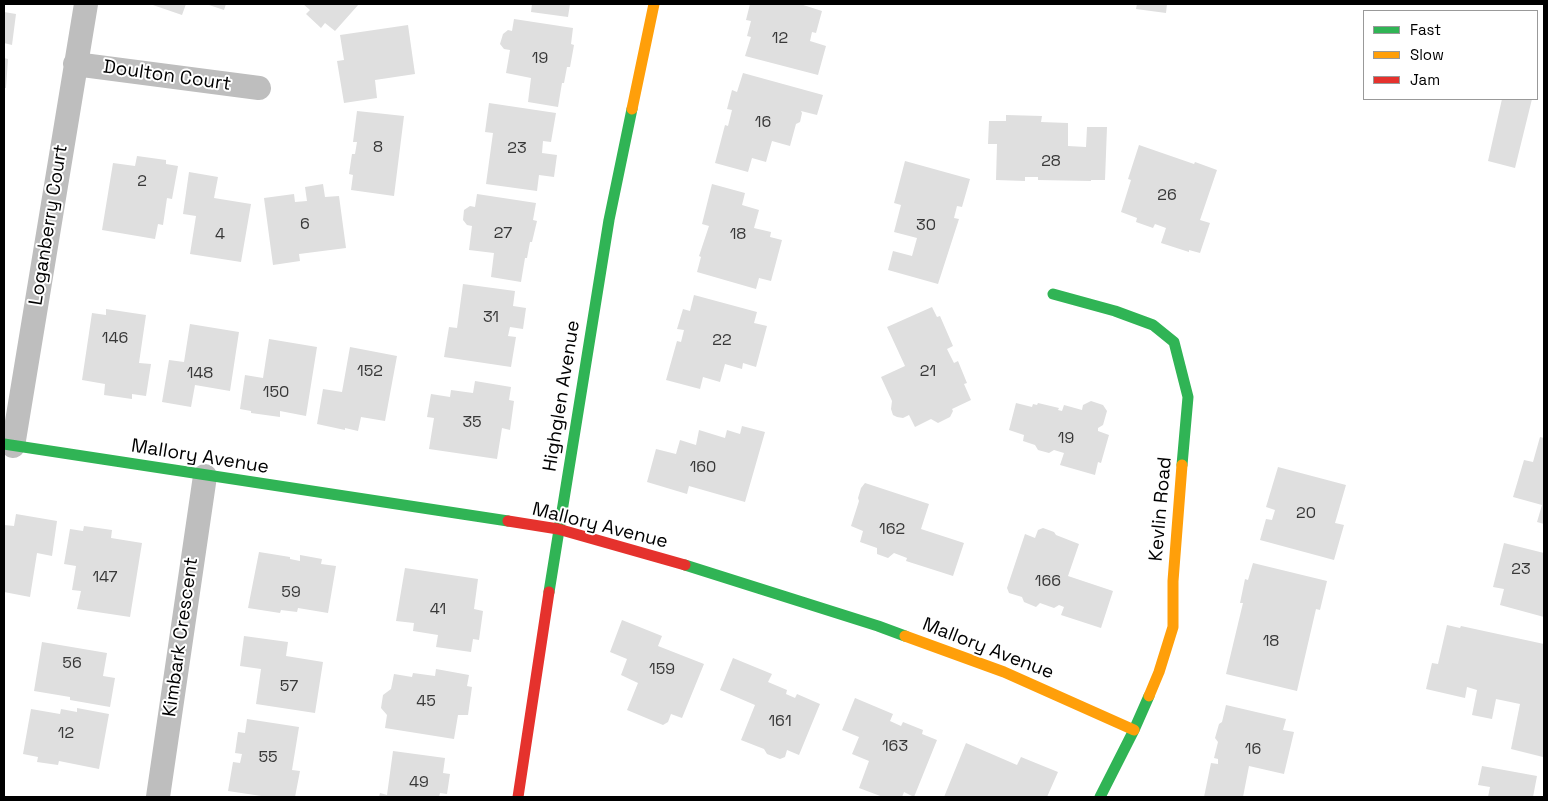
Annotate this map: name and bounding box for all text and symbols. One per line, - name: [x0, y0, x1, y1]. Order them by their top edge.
- legend: [1363, 10, 1538, 100]
- text: Fast: [1410, 20, 1441, 39]
- house number: 12: [772, 29, 788, 49]
- text: Slow: [1410, 45, 1444, 64]
- house number: 19: [532, 49, 548, 69]
- street label: Doulton Court: [102, 56, 232, 96]
- text: Jam: [1410, 70, 1440, 89]
- house number: 16: [755, 113, 771, 133]
- house number: 8: [373, 138, 383, 158]
- house number: 23: [507, 139, 527, 159]
- street label: Loganberry Court: [25, 143, 73, 307]
- house number: 28: [1041, 152, 1061, 172]
- house number: 2: [137, 172, 147, 192]
- house number: 26: [1157, 186, 1177, 206]
- house number: 6: [300, 215, 310, 235]
- house number: 30: [916, 216, 936, 236]
- house number: 27: [494, 224, 512, 244]
- house number: 4: [215, 225, 225, 245]
- house number: 18: [730, 225, 746, 245]
- house number: 31: [483, 308, 499, 328]
- street label: Highglen Avenue: [539, 319, 585, 473]
- house number: 146: [102, 329, 128, 349]
- house number: 22: [712, 331, 732, 351]
- house number: 152: [357, 362, 383, 382]
- house number: 21: [920, 362, 936, 382]
- house number: 148: [187, 364, 213, 384]
- house number: 150: [263, 383, 289, 403]
- house number: 35: [462, 413, 482, 433]
- house number: 19: [1058, 429, 1074, 449]
- street label: Mallory Avenue: [129, 435, 271, 479]
- street label: Kevlin Road: [1145, 456, 1177, 562]
- house number: 160: [690, 458, 716, 478]
- street label: Mallory Avenue: [530, 498, 670, 554]
- house number: 20: [1296, 504, 1316, 524]
- house number: 162: [879, 520, 905, 540]
- street label: Kimbark Crescent: [159, 556, 203, 718]
- house number: 23: [1511, 560, 1531, 580]
- house number: 147: [92, 568, 118, 588]
- house number: 166: [1035, 572, 1061, 592]
- house number: 59: [281, 583, 301, 603]
- house number: 41: [430, 600, 446, 620]
- street label: Mallory Avenue: [919, 613, 1057, 685]
- house number: 18: [1263, 632, 1279, 652]
- house number: 56: [62, 654, 82, 674]
- house number: 159: [649, 660, 675, 680]
- house number: 57: [280, 677, 298, 697]
- house number: 45: [416, 692, 436, 712]
- house number: 161: [768, 712, 792, 732]
- house number: 12: [58, 724, 74, 744]
- house number: 163: [882, 737, 908, 757]
- house number: 16: [1245, 740, 1261, 760]
- house number: 55: [258, 748, 278, 768]
- house number: 49: [409, 773, 429, 793]

